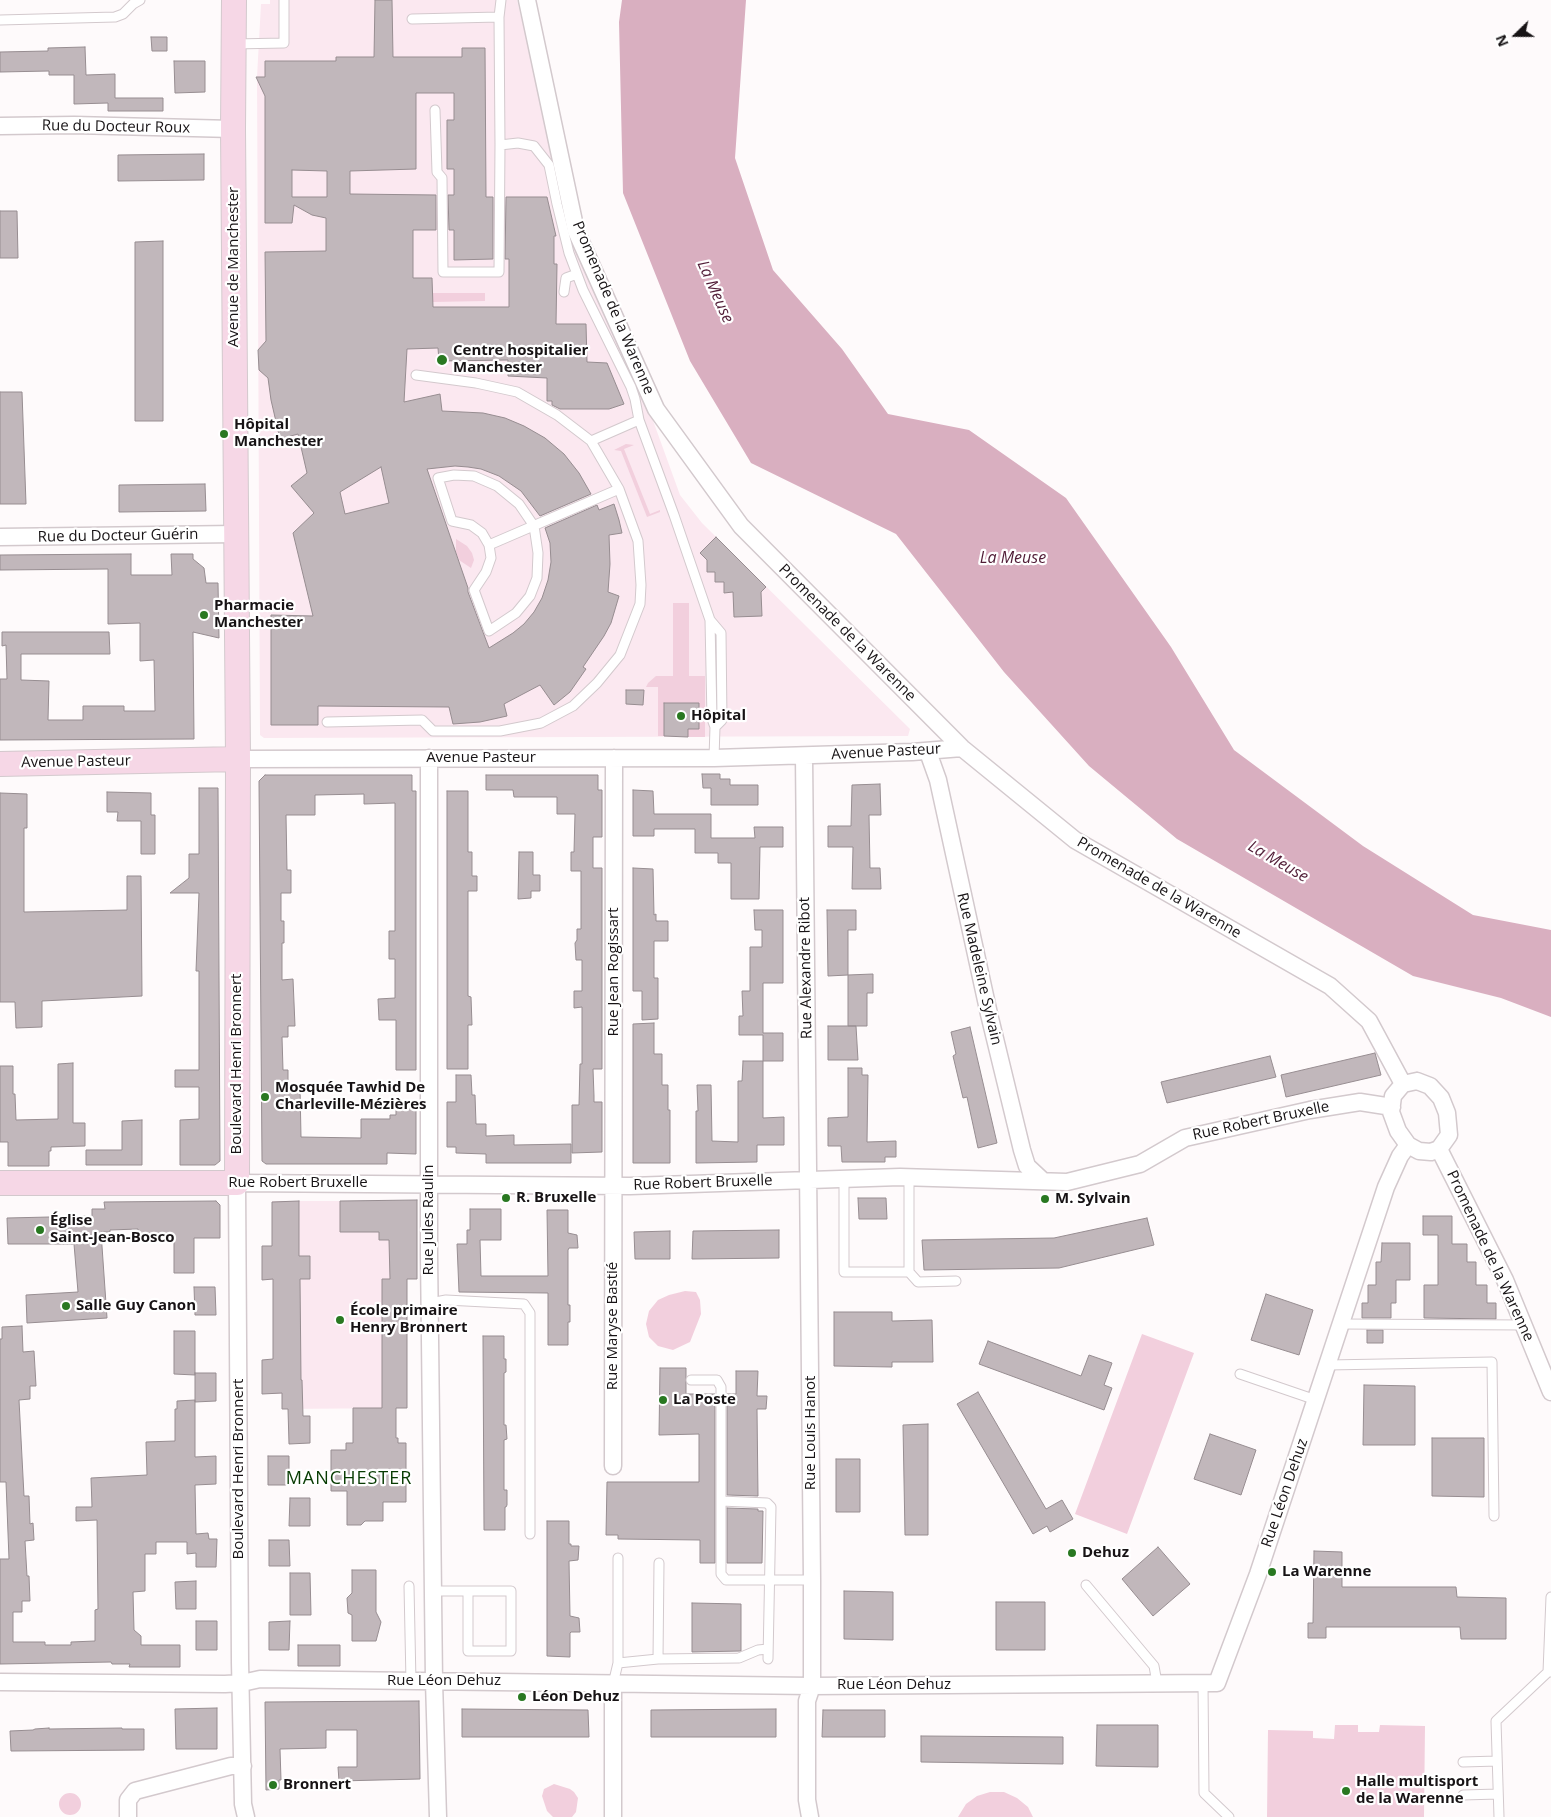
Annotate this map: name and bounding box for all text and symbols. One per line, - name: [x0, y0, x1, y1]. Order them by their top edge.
- north arrow: [1491, 10, 1541, 60]
- text: N: [1491, 32, 1513, 50]
- street label: Rue du Docteur Roux: [42, 117, 190, 137]
- street label: Avenue de Manchester: [225, 187, 243, 347]
- street label: Promenade de la Warenne: [568, 219, 658, 397]
- water label: La Meuse: [693, 258, 737, 326]
- place label: Centre hospitalier Manchester: [453, 342, 588, 377]
- marker: Centre hospitalier Manchester: [435, 353, 449, 367]
- place label: Hôpital Manchester: [234, 416, 323, 451]
- marker: Hôpital Manchester: [218, 428, 230, 440]
- street label: Rue du Docteur Guérin: [37, 526, 199, 546]
- water label: La Meuse: [980, 548, 1046, 568]
- street label: Promenade de la Warenne: [775, 561, 919, 705]
- place label: Pharmacie Manchester: [214, 597, 303, 632]
- marker: Pharmacie Manchester: [198, 609, 210, 621]
- place label: Hôpital: [691, 707, 746, 725]
- marker: Hôpital: [675, 710, 687, 722]
- street label: Avenue Pasteur: [831, 740, 941, 764]
- street label: Avenue Pasteur: [426, 749, 536, 767]
- street label: Avenue Pasteur: [21, 752, 131, 772]
- street label: Promenade de la Warenne: [1074, 834, 1244, 942]
- water label: La Meuse: [1244, 837, 1312, 887]
- street label: Rue Madeleine Sylvain: [953, 891, 1005, 1047]
- street label: Rue Alexandre Ribot: [796, 897, 816, 1039]
- street label: Rue Jean Rogissart: [605, 908, 623, 1036]
- street label: Boulevard Henri Bronnert: [228, 974, 246, 1154]
- place label: Mosquée Tawhid De Charleville-Mézières: [275, 1079, 427, 1114]
- marker: Mosquée Tawhid De Charleville-Mézières: [259, 1091, 271, 1103]
- street label: Rue Robert Bruxelle: [1191, 1098, 1331, 1144]
- street label: Rue Jules Raulin: [420, 1165, 438, 1275]
- street label: Promenade de la Warenne: [1442, 1168, 1538, 1344]
- street label: Rue Robert Bruxelle: [633, 1172, 773, 1194]
- street label: Rue Robert Bruxelle: [228, 1174, 368, 1192]
- place label: R. Bruxelle: [516, 1189, 596, 1207]
- place label: M. Sylvain: [1055, 1190, 1131, 1208]
- marker: R. Bruxelle: [500, 1192, 512, 1204]
- marker: M. Sylvain: [1039, 1193, 1051, 1205]
- place label: Église Saint-Jean-Bosco: [50, 1212, 174, 1247]
- marker: Église Saint-Jean-Bosco: [34, 1224, 46, 1236]
- street label: Rue Maryse Bastié: [604, 1262, 622, 1390]
- place label: Salle Guy Canon: [76, 1297, 196, 1315]
- marker: Salle Guy Canon: [60, 1300, 72, 1312]
- place label: École primaire Henry Bronnert: [350, 1302, 468, 1337]
- marker: École primaire Henry Bronnert: [334, 1314, 346, 1326]
- street label: Rue Louis Hanot: [802, 1376, 820, 1490]
- street label: Boulevard Henri Bronnert: [230, 1379, 248, 1559]
- place label: La Poste: [673, 1391, 736, 1409]
- marker: La Poste: [657, 1394, 669, 1406]
- street label: Rue Léon Dehuz: [1258, 1436, 1312, 1550]
- district label: MANCHESTER: [284, 1468, 414, 1490]
- place label: Dehuz: [1082, 1544, 1129, 1562]
- marker: Dehuz: [1066, 1547, 1078, 1559]
- place label: La Warenne: [1282, 1563, 1371, 1581]
- marker: La Warenne: [1266, 1566, 1278, 1578]
- street label: Rue Léon Dehuz: [387, 1672, 501, 1690]
- street label: Rue Léon Dehuz: [837, 1676, 951, 1694]
- place label: Léon Dehuz: [532, 1688, 619, 1706]
- marker: Léon Dehuz: [516, 1691, 528, 1703]
- place label: Halle multisport de la Warenne: [1356, 1773, 1478, 1808]
- place label: Bronnert: [283, 1776, 351, 1794]
- marker: Bronnert: [267, 1779, 279, 1791]
- marker: Halle multisport de la Warenne: [1340, 1785, 1352, 1797]

